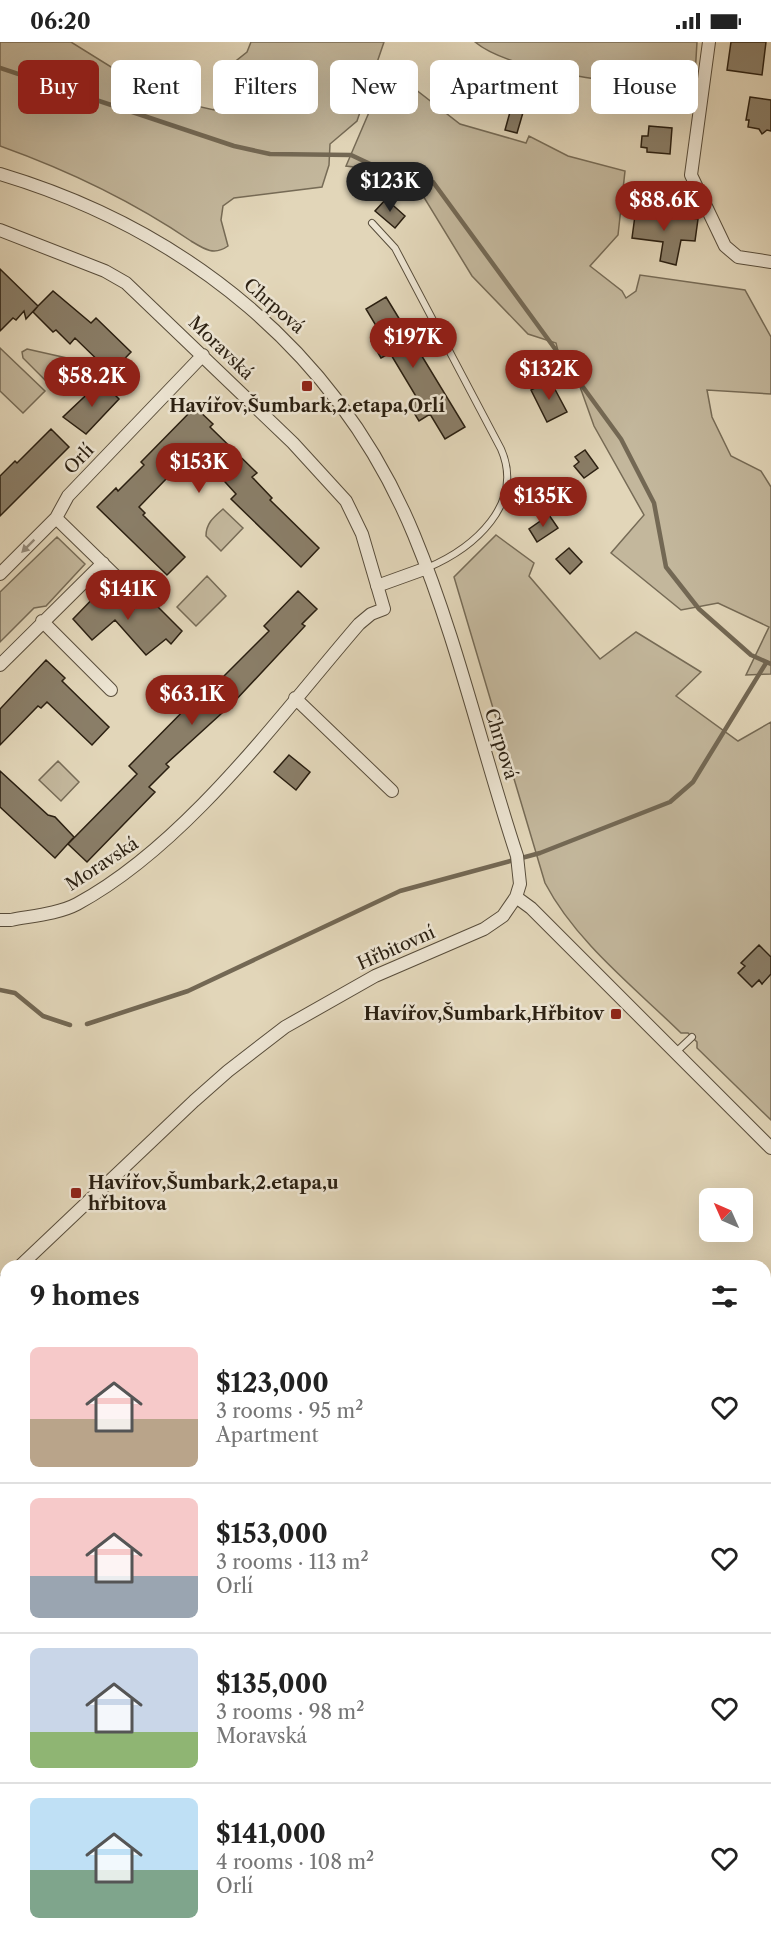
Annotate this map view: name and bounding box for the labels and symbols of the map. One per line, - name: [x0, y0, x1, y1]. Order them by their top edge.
- pin: $123K: [348, 162, 432, 213]
- pin: $88.6K: [615, 181, 713, 232]
- street label: Chrpová: [239, 274, 309, 339]
- street label: Moravská: [184, 312, 259, 385]
- pin: $197K: [371, 318, 455, 369]
- pin: $132K: [507, 350, 591, 401]
- pin: $58.2K: [43, 357, 141, 408]
- marker: Havířov,Šumbark,2.etapa,Orlí: [300, 379, 314, 393]
- place label: Havířov,Šumbark,2.etapa,Orlí: [169, 393, 445, 417]
- street label: Orlí: [59, 439, 99, 479]
- pin: $153K: [157, 443, 241, 494]
- pin: $135K: [501, 477, 585, 528]
- one-way arrow: [21, 538, 35, 553]
- pin: $141K: [86, 570, 170, 621]
- pin: $63.1K: [143, 675, 241, 726]
- street label: Chrpová: [480, 706, 522, 783]
- street label: Moravská: [62, 832, 143, 896]
- street label: Hřbitovní: [354, 921, 439, 975]
- place label: Havířov,Šumbark,Hřbitov: [364, 1001, 605, 1025]
- marker: Havířov,Šumbark,Hřbitov: [609, 1007, 623, 1021]
- place label: Havířov,Šumbark,2.etapa,u hřbitova: [88, 1170, 339, 1215]
- marker: Havířov,Šumbark,2.etapa,u hřbitova: [69, 1186, 83, 1200]
- north arrow: [699, 1188, 753, 1242]

